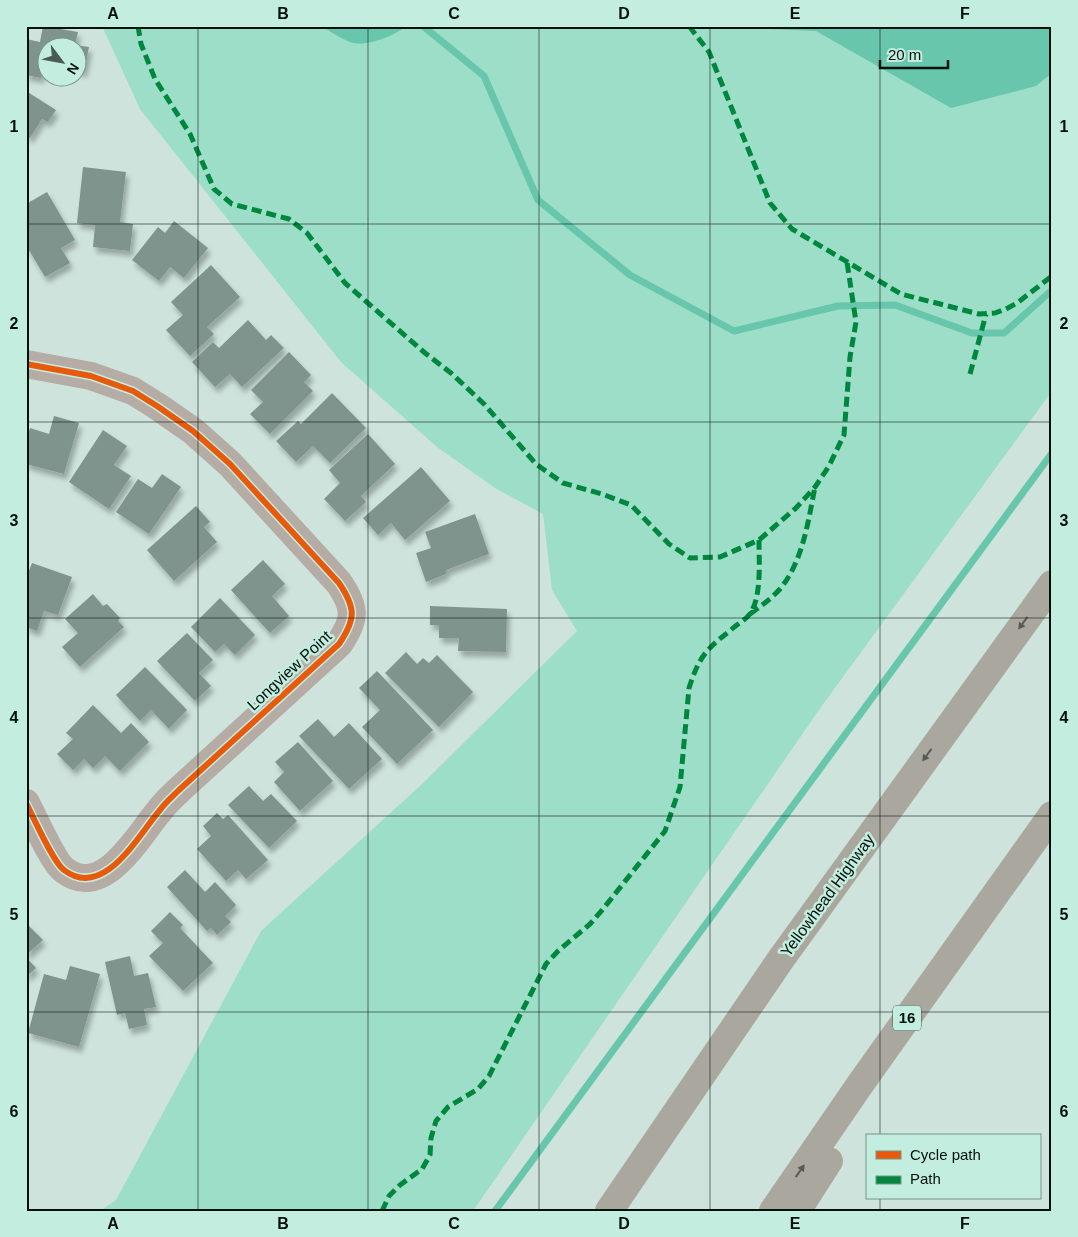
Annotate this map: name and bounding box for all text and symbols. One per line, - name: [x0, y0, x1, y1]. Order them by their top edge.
- text: A: [107, 5, 119, 22]
- text: B: [277, 5, 289, 22]
- text: C: [448, 5, 460, 22]
- text: D: [618, 5, 630, 22]
- text: E: [790, 5, 801, 22]
- text: F: [960, 5, 970, 22]
- north arrow: [38, 38, 88, 88]
- scale bar: [880, 38, 948, 70]
- text: 20 m: [888, 46, 921, 63]
- text: N: [64, 60, 82, 77]
- text: 1: [10, 118, 19, 135]
- text: 1: [1060, 118, 1069, 135]
- text: 2: [10, 315, 19, 332]
- text: 2: [1060, 315, 1069, 332]
- text: 3: [10, 512, 19, 529]
- text: 3: [1060, 512, 1069, 529]
- one-way arrow: [1018, 616, 1028, 630]
- street label: Longview Point: [244, 627, 335, 714]
- text: 4: [10, 709, 19, 726]
- text: 4: [1060, 709, 1069, 726]
- one-way arrow: [922, 748, 932, 761]
- street label: Yellowhead Highway: [777, 831, 878, 960]
- text: 5: [10, 906, 19, 923]
- text: 5: [1060, 906, 1069, 923]
- road number: 16: [893, 1006, 921, 1030]
- text: 6: [10, 1103, 19, 1120]
- text: 6: [1060, 1103, 1069, 1120]
- legend: [866, 1134, 1040, 1200]
- text: Cycle path: [910, 1146, 981, 1163]
- one-way arrow: [796, 1164, 805, 1177]
- text: Path: [910, 1170, 941, 1187]
- text: A: [107, 1215, 119, 1232]
- text: B: [277, 1215, 289, 1232]
- text: C: [448, 1215, 460, 1232]
- text: D: [618, 1215, 630, 1232]
- text: E: [790, 1215, 801, 1232]
- text: F: [960, 1215, 970, 1232]

